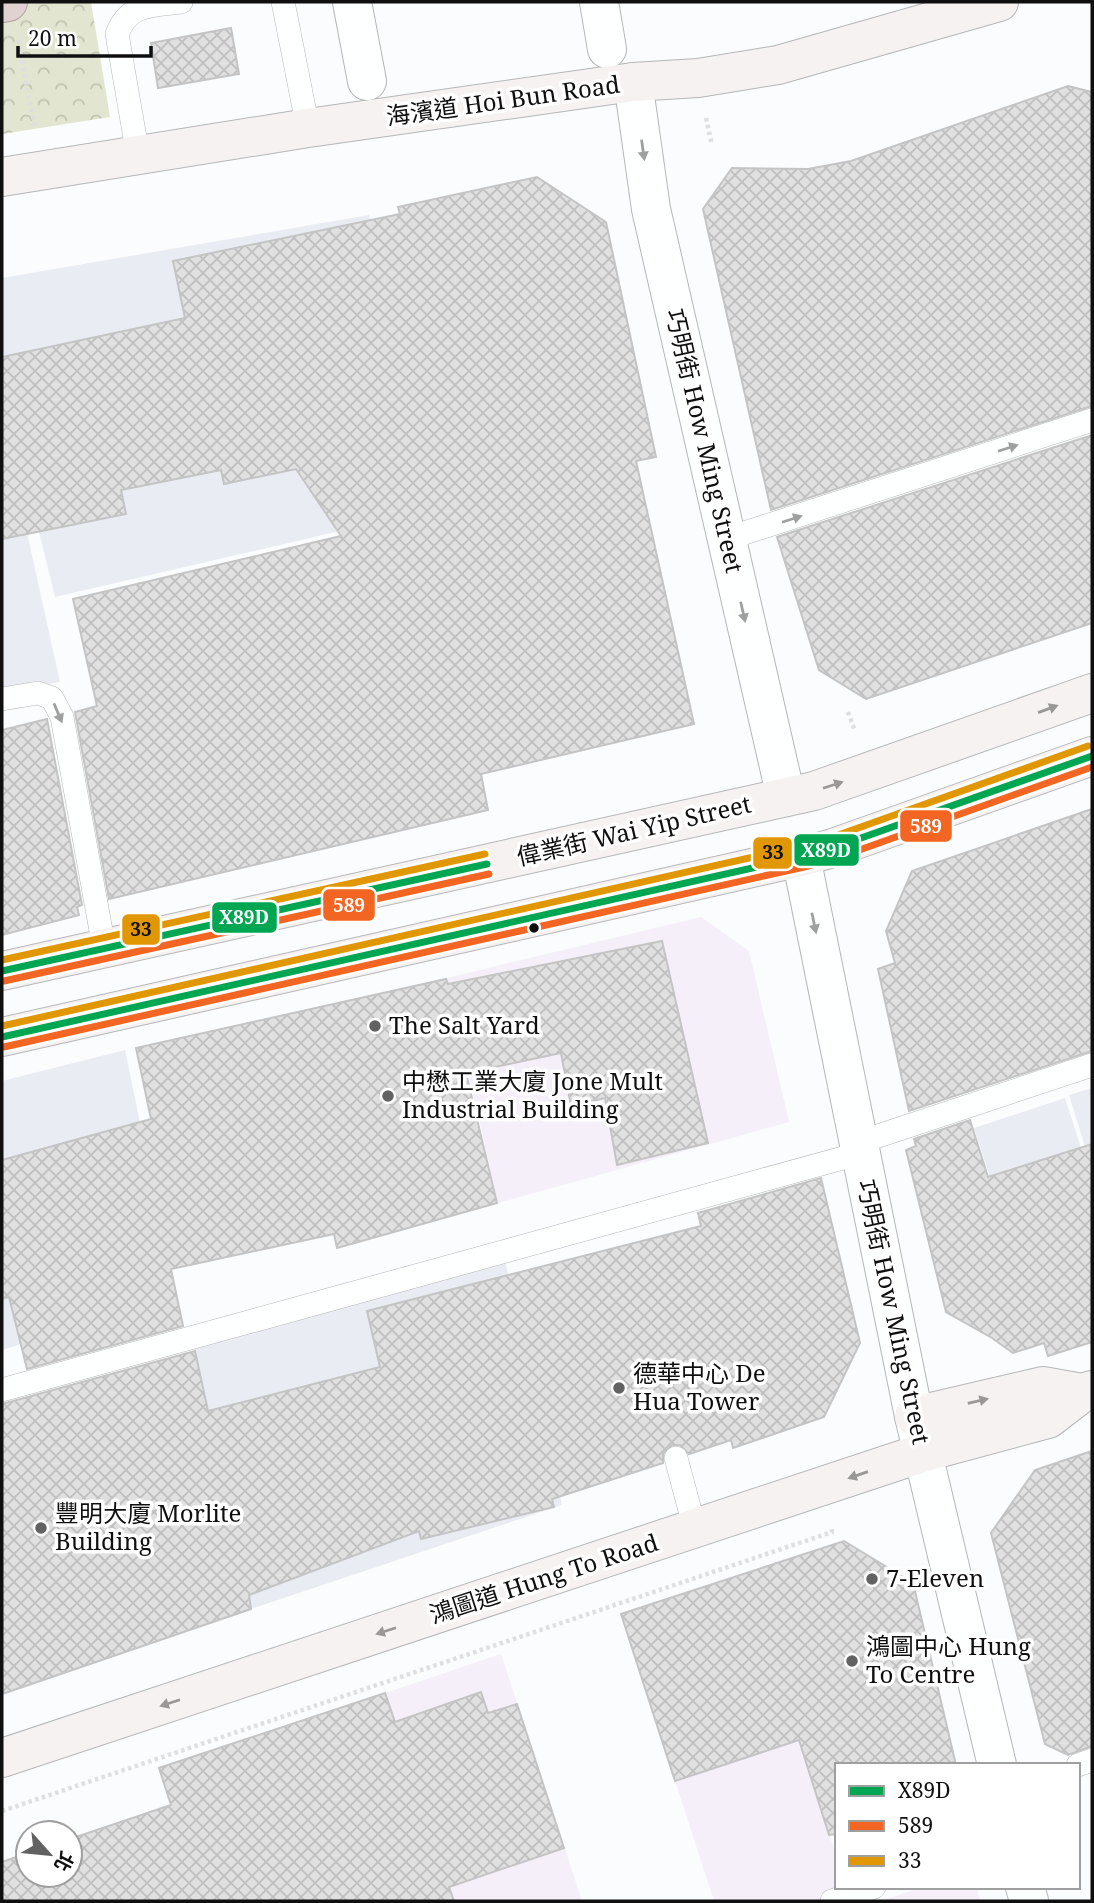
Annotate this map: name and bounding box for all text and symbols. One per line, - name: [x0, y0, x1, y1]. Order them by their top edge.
- scale bar: [18, 14, 150, 58]
- text: 20 m: [28, 24, 77, 52]
- street label: 海濱道 Hoi Bun Road: [384, 67, 622, 132]
- one-way arrow: [638, 139, 649, 161]
- street label: 巧明街 How Ming Street: [659, 306, 752, 576]
- one-way arrow: [997, 442, 1018, 453]
- one-way arrow: [781, 513, 802, 524]
- one-way arrow: [738, 601, 749, 623]
- one-way arrow: [53, 703, 64, 724]
- one-way arrow: [1037, 703, 1058, 714]
- one-way arrow: [823, 779, 844, 790]
- street label: 偉業街 Wai Yip Street: [513, 786, 754, 873]
- line badge: 589: [899, 809, 953, 843]
- text: 589: [910, 813, 942, 839]
- line badge: X89D: [793, 833, 860, 867]
- line badge: 33: [752, 836, 793, 870]
- text: X89D: [801, 837, 851, 863]
- text: 33: [762, 839, 784, 865]
- line badge: 589: [322, 888, 376, 922]
- text: 589: [333, 892, 365, 918]
- line badge: X89D: [211, 901, 278, 934]
- text: X89D: [219, 904, 269, 930]
- one-way arrow: [809, 912, 820, 934]
- line badge: 33: [121, 913, 161, 946]
- text: 33: [130, 916, 152, 942]
- unlabelled marker: [527, 921, 541, 935]
- place label: The Salt Yard: [389, 1008, 540, 1041]
- marker: The Salt Yard: [367, 1018, 383, 1034]
- place label: 中懋工業大廈 Jone Mult Industrial Building: [402, 1064, 663, 1125]
- marker: 中懋工業大廈 Jone Mult Industrial Building: [380, 1088, 396, 1104]
- street label: 巧明街 How Ming Street: [850, 1176, 939, 1447]
- place label: 德華中心 De Hua Tower: [633, 1356, 766, 1417]
- marker: 德華中心 De Hua Tower: [611, 1380, 627, 1396]
- one-way arrow: [968, 1395, 990, 1406]
- one-way arrow: [847, 1470, 868, 1481]
- place label: 豐明大廈 Morlite Building: [55, 1496, 241, 1557]
- marker: 豐明大廈 Morlite Building: [33, 1520, 49, 1536]
- street label: 鴻圖道 Hung To Road: [425, 1525, 662, 1630]
- place label: 7-Eleven: [886, 1561, 984, 1594]
- marker: 7-Eleven: [864, 1571, 880, 1587]
- one-way arrow: [375, 1626, 396, 1637]
- place label: 鴻圖中心 Hung To Centre: [866, 1629, 1031, 1690]
- marker: 鴻圖中心 Hung To Centre: [844, 1653, 860, 1669]
- one-way arrow: [159, 1698, 180, 1709]
- legend: [835, 1763, 1080, 1889]
- text: X89D: [898, 1776, 951, 1804]
- text: 589: [898, 1811, 933, 1839]
- north arrow: [14, 1819, 84, 1889]
- text: 33: [898, 1846, 921, 1874]
- text: 北: [48, 1847, 80, 1876]

